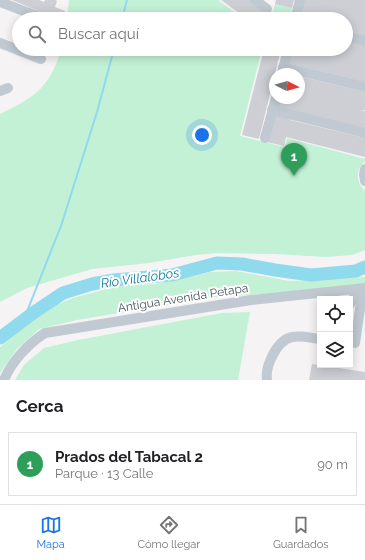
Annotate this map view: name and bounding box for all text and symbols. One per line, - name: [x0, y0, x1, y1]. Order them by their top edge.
- search box: [12, 12, 353, 56]
- icon: search: [26, 23, 48, 45]
- text: Buscar aquí: [58, 25, 139, 43]
- north arrow: [269, 68, 305, 104]
- your location: [192, 125, 212, 145]
- pin: 1: [281, 143, 307, 176]
- water label: Río Villalobos: [100, 265, 180, 291]
- street label: Antigua Avenida Petapa: [117, 281, 249, 315]
- map controls: [317, 296, 353, 368]
- button: locate: [317, 296, 353, 332]
- button: layers: [317, 332, 353, 368]
- text: Cerca: [16, 396, 64, 416]
- text: Prados del Tabacal 2: [55, 448, 203, 466]
- text: 1: [27, 457, 33, 472]
- text: 90 m: [317, 457, 348, 472]
- text: Parque · 13 Calle: [55, 466, 153, 481]
- tab: Mapa: [36, 514, 65, 551]
- tab: Cómo llegar: [138, 514, 200, 551]
- tab: Guardados: [273, 514, 329, 551]

